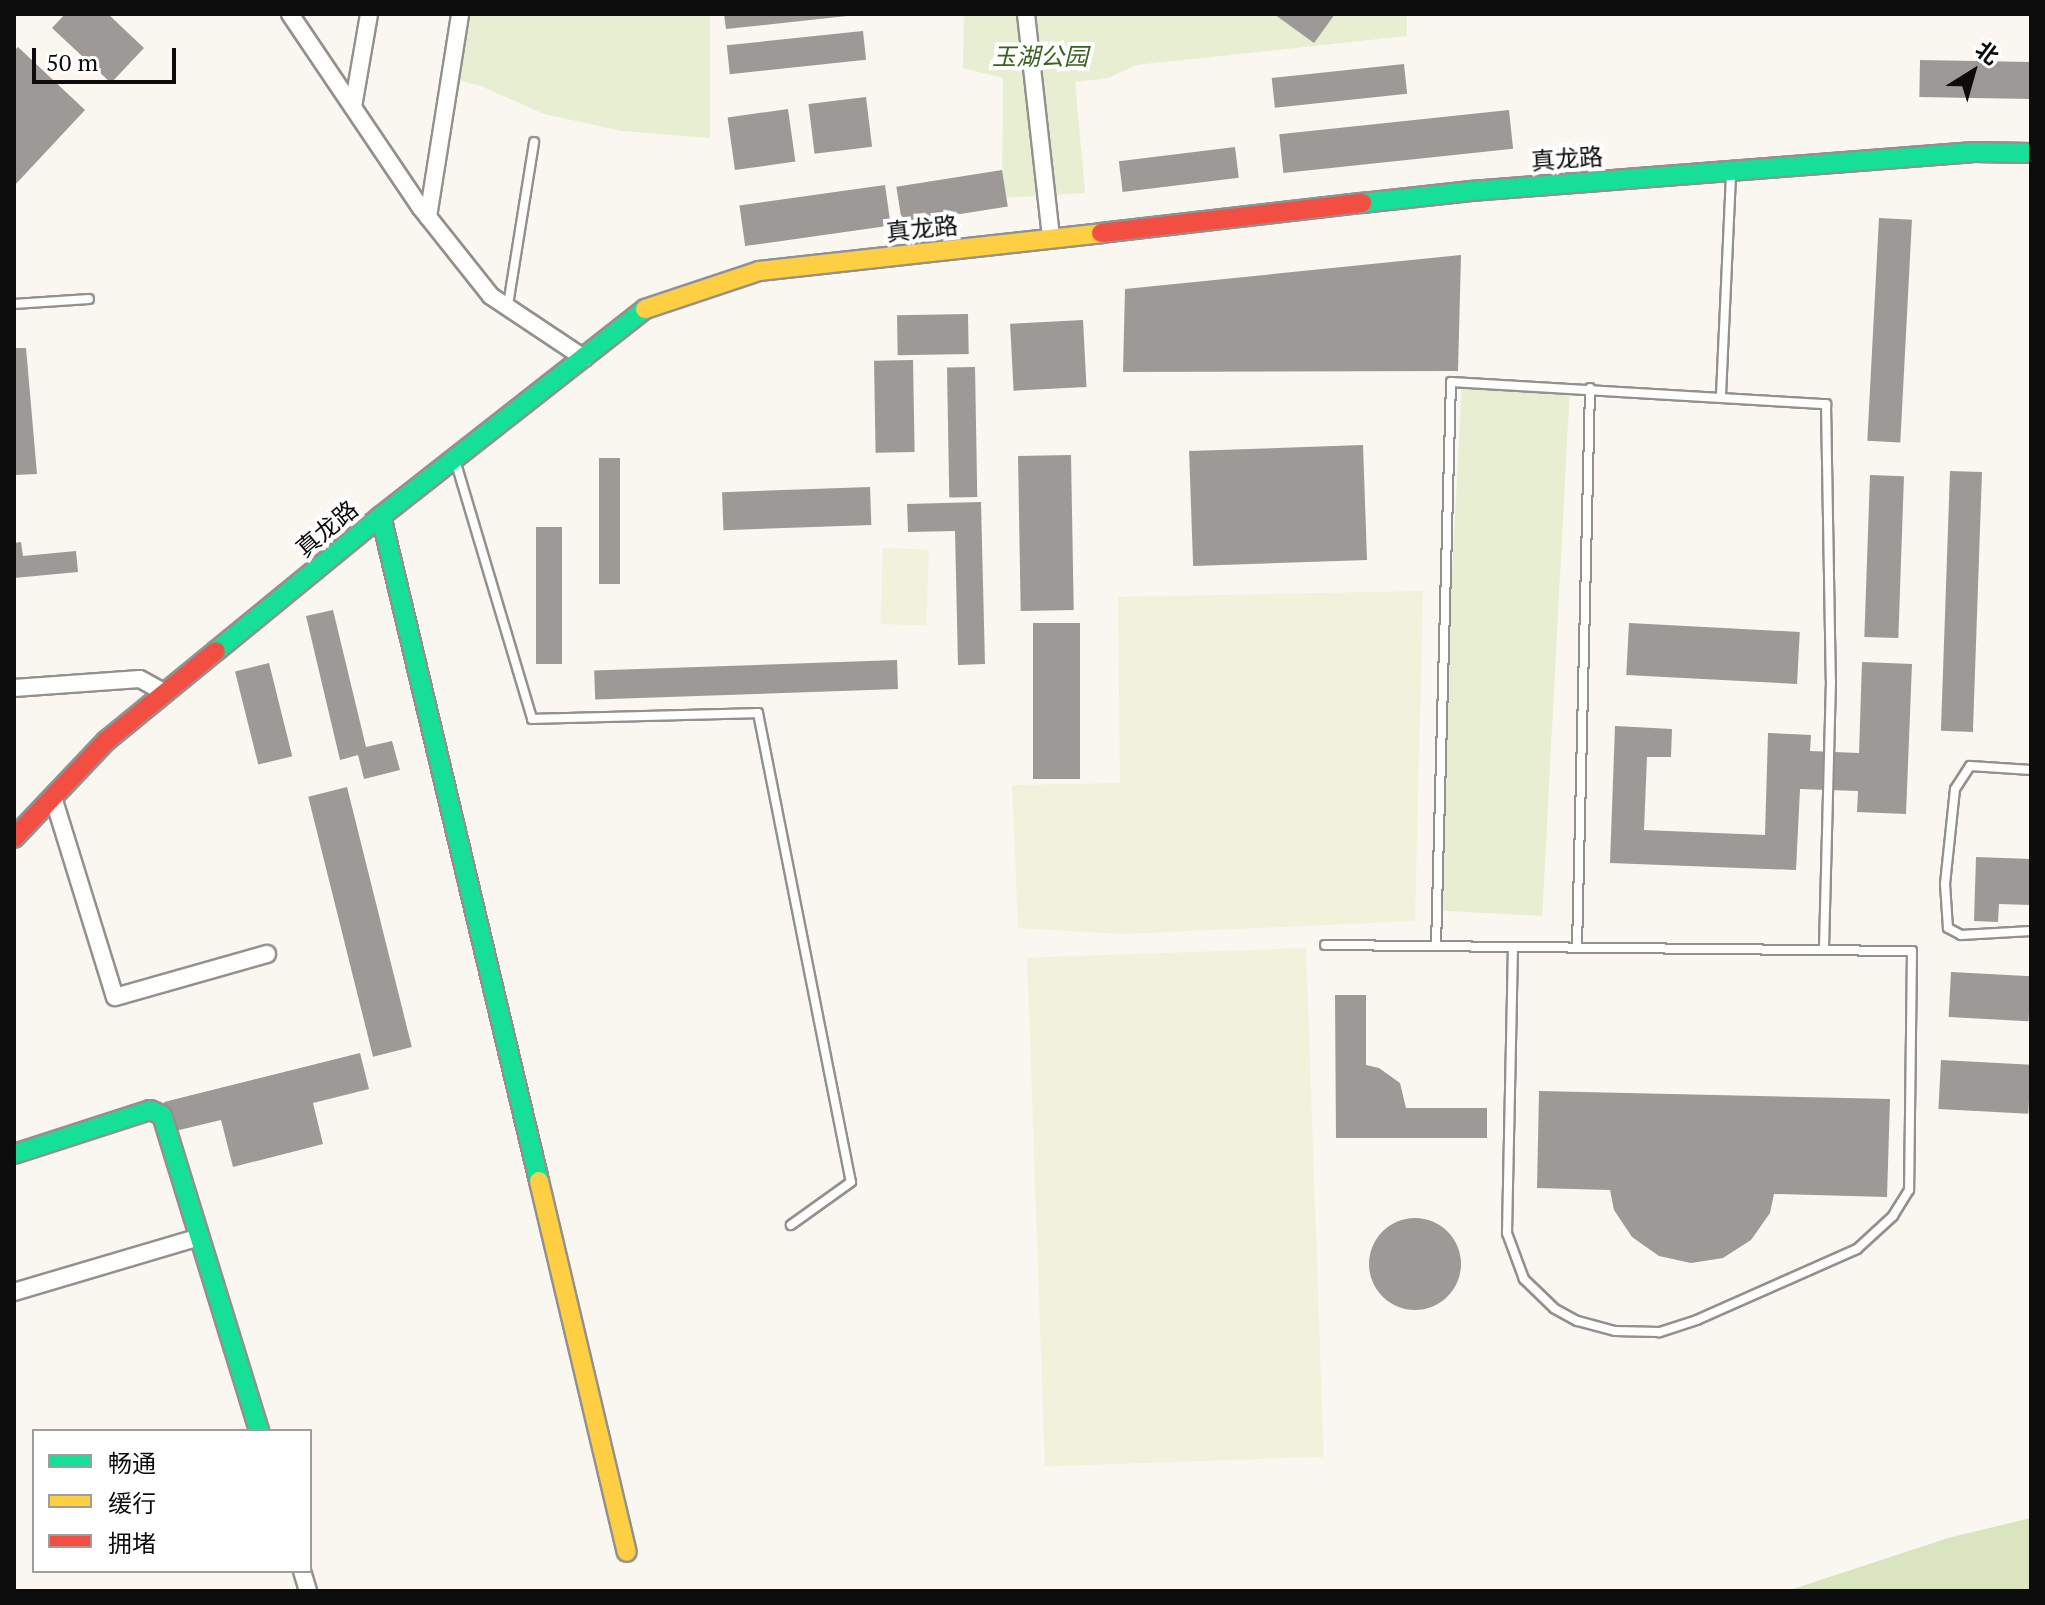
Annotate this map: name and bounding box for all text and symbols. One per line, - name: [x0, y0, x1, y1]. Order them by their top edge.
- scale bar: [36, 32, 180, 82]
- north arrow: [1933, 32, 2013, 112]
- text: 北: [1970, 34, 2005, 71]
- park label: 玉湖公园: [992, 43, 1088, 71]
- text: 50 m: [46, 46, 98, 78]
- street label: 真龙路: [1530, 142, 1604, 176]
- street label: 真龙路: [885, 211, 959, 247]
- street label: 真龙路: [290, 495, 364, 563]
- legend: [32, 1429, 312, 1573]
- text: 畅通: [108, 1447, 156, 1479]
- text: 缓行: [108, 1487, 156, 1519]
- text: 拥堵: [108, 1527, 156, 1559]

